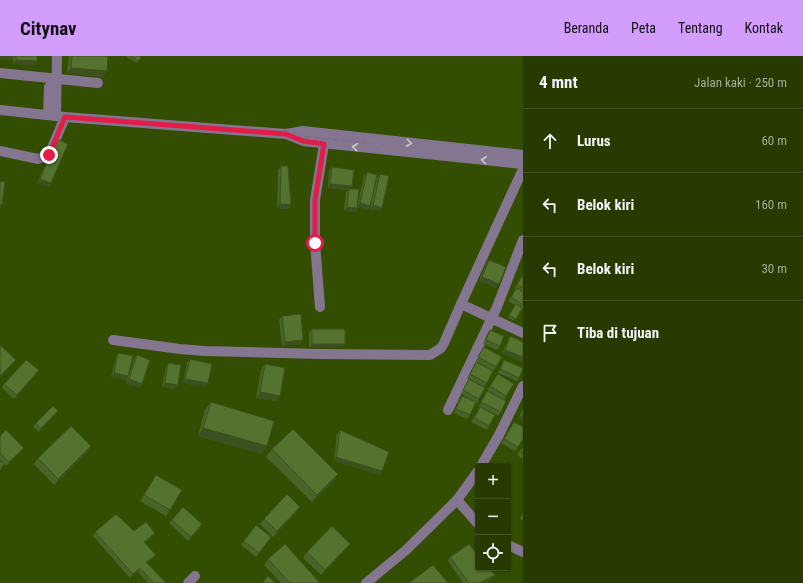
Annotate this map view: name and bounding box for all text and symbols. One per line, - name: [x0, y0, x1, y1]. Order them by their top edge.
- text: Citynav: [20, 17, 77, 40]
- text: Beranda: [564, 20, 609, 36]
- text: Peta: [631, 20, 656, 36]
- text: Tentang: [678, 20, 723, 36]
- text: Kontak: [745, 20, 783, 36]
- text: 4 mnt: [539, 72, 578, 92]
- text: Jalan kaki · 250 m: [694, 75, 787, 90]
- icon: ahead: [539, 130, 561, 152]
- text: Lurus: [577, 132, 611, 150]
- text: 60 m: [761, 133, 787, 148]
- one-way arrow: [406, 138, 412, 147]
- one-way arrow: [352, 143, 358, 152]
- route end: [40, 146, 58, 164]
- one-way arrow: [481, 156, 487, 165]
- icon: left: [539, 194, 561, 216]
- text: Belok kiri: [577, 196, 634, 214]
- text: 160 m: [755, 197, 787, 212]
- route start: [306, 234, 324, 252]
- icon: left: [539, 258, 561, 280]
- text: Belok kiri: [577, 260, 634, 278]
- text: 30 m: [761, 261, 787, 276]
- icon: arrive: [539, 322, 561, 344]
- text: Tiba di tujuan: [577, 324, 659, 342]
- map controls: [475, 463, 511, 571]
- button: +: [475, 463, 511, 499]
- button: −: [475, 499, 511, 535]
- button: locate: [475, 535, 511, 571]

